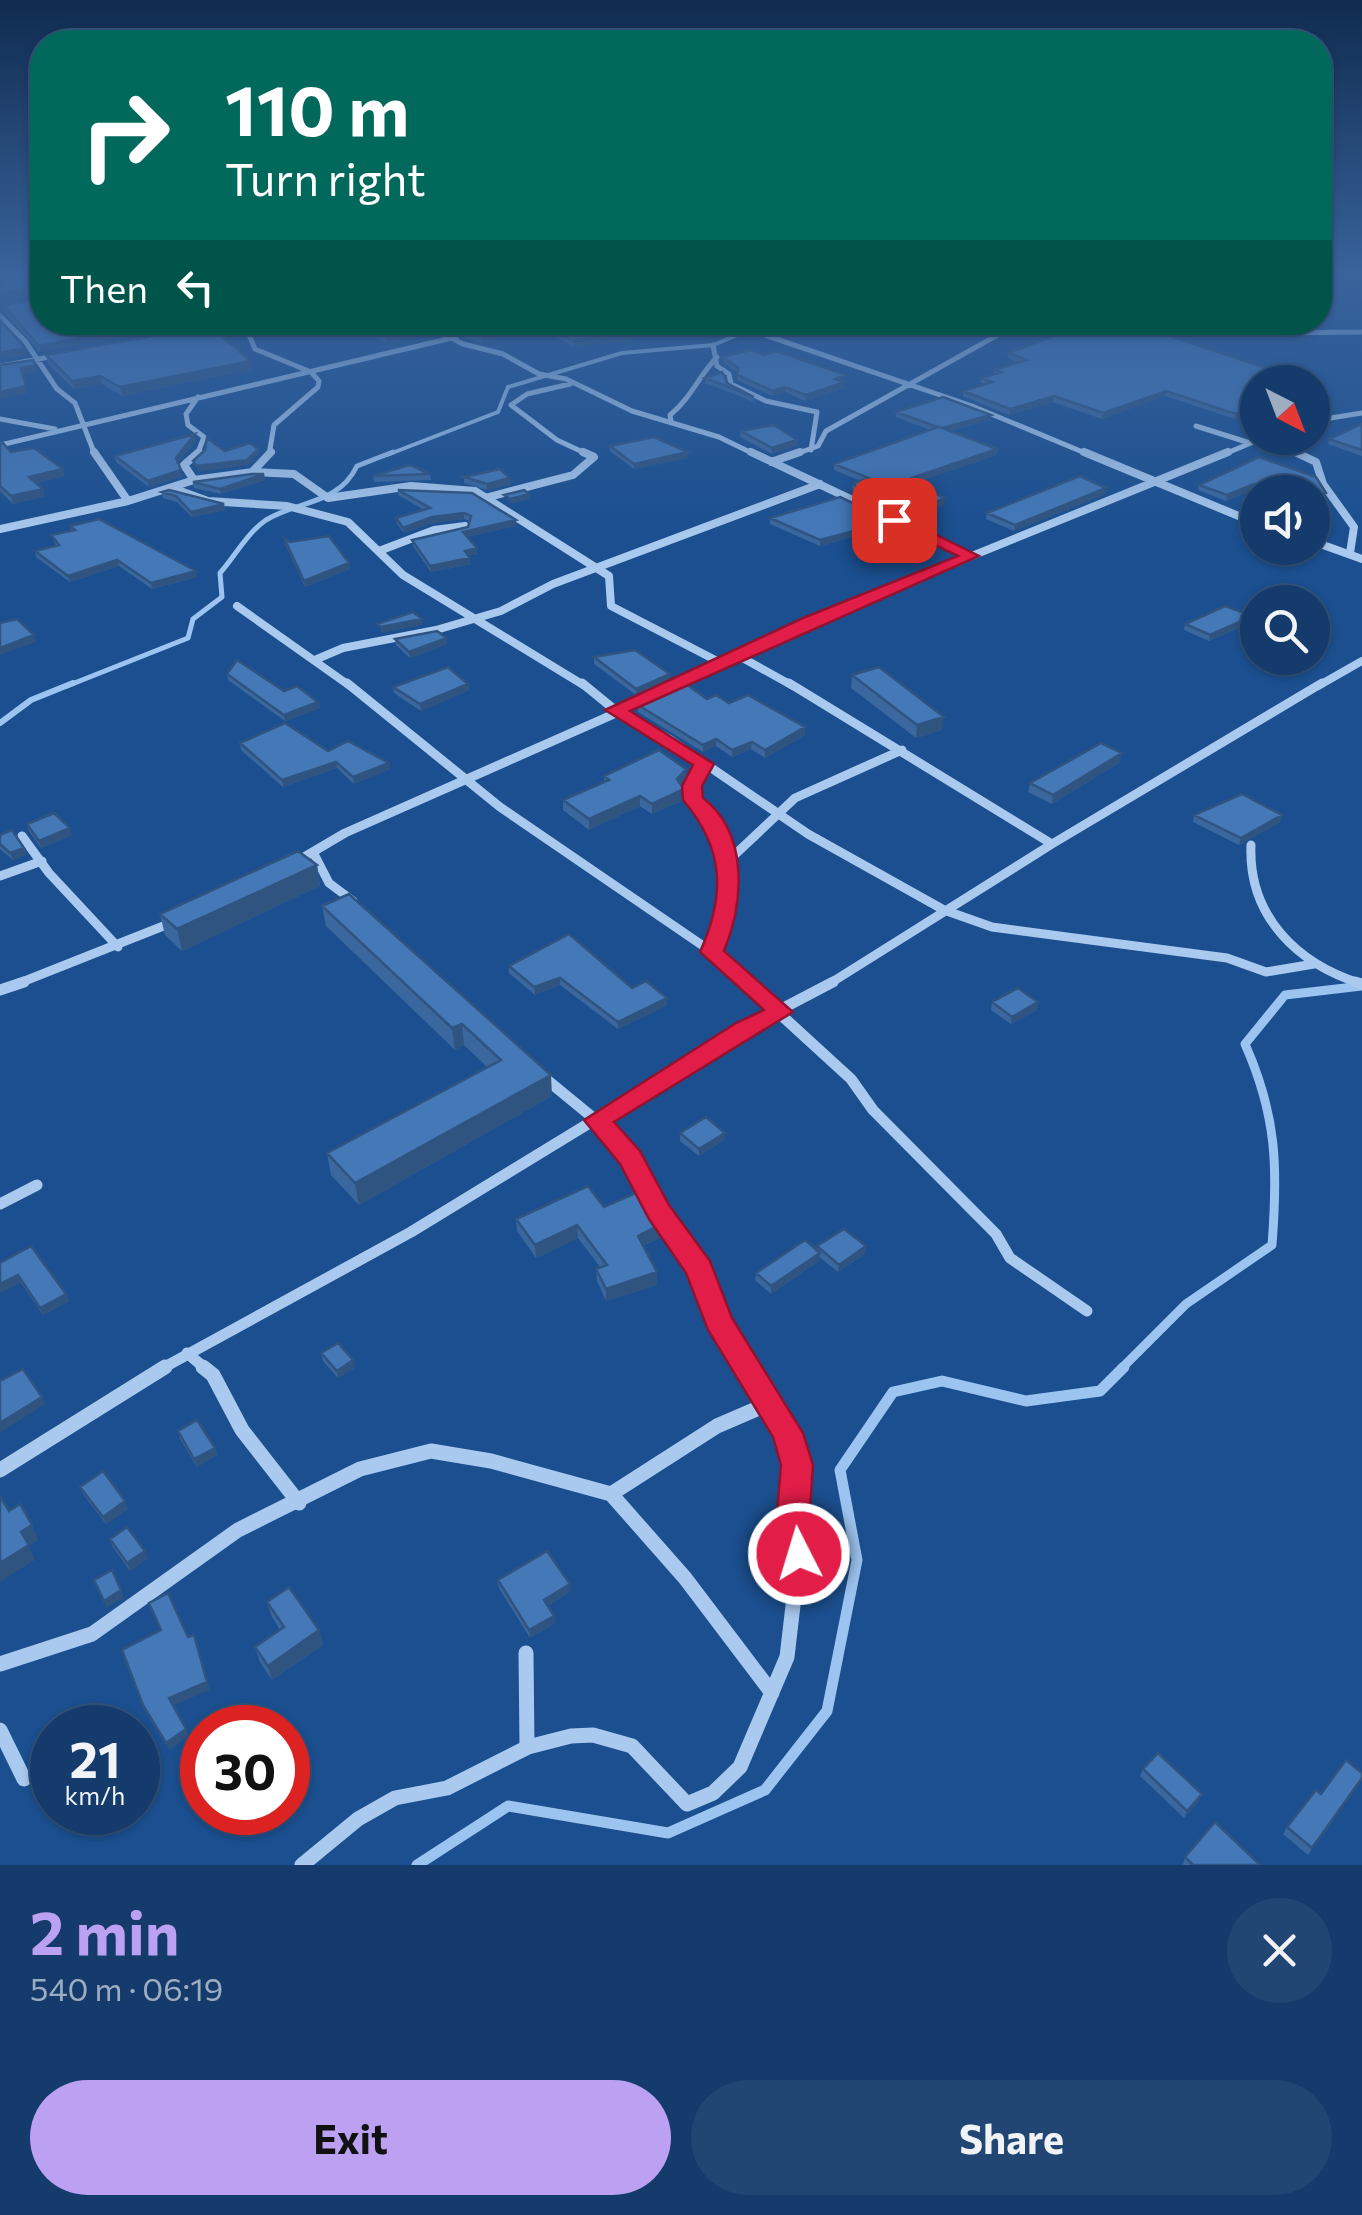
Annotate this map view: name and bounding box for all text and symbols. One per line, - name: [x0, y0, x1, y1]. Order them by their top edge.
- text: 110 m: [225, 65, 409, 150]
- icon: right: [60, 70, 190, 200]
- text: Turn right: [225, 150, 426, 205]
- icon: left: [168, 260, 223, 315]
- text: Then: [60, 264, 148, 311]
- north arrow: [1240, 365, 1330, 455]
- map controls: [1240, 365, 1330, 675]
- button: sound: [1240, 475, 1330, 565]
- pin: [852, 478, 937, 563]
- icon: arrive: [867, 493, 922, 548]
- button: search: [1240, 585, 1330, 675]
- position arrow: [747, 1502, 851, 1606]
- speed limit sign: 30: [180, 1705, 310, 1835]
- text: 21: [69, 1727, 121, 1788]
- text: km/h: [65, 1780, 125, 1810]
- text: 2 min: [30, 1894, 179, 1967]
- button: close: [1227, 1898, 1332, 2003]
- text: 540 m · 06:19: [30, 1968, 223, 2008]
- button: Exit: [30, 2080, 671, 2195]
- button: Share: [691, 2080, 1332, 2195]

